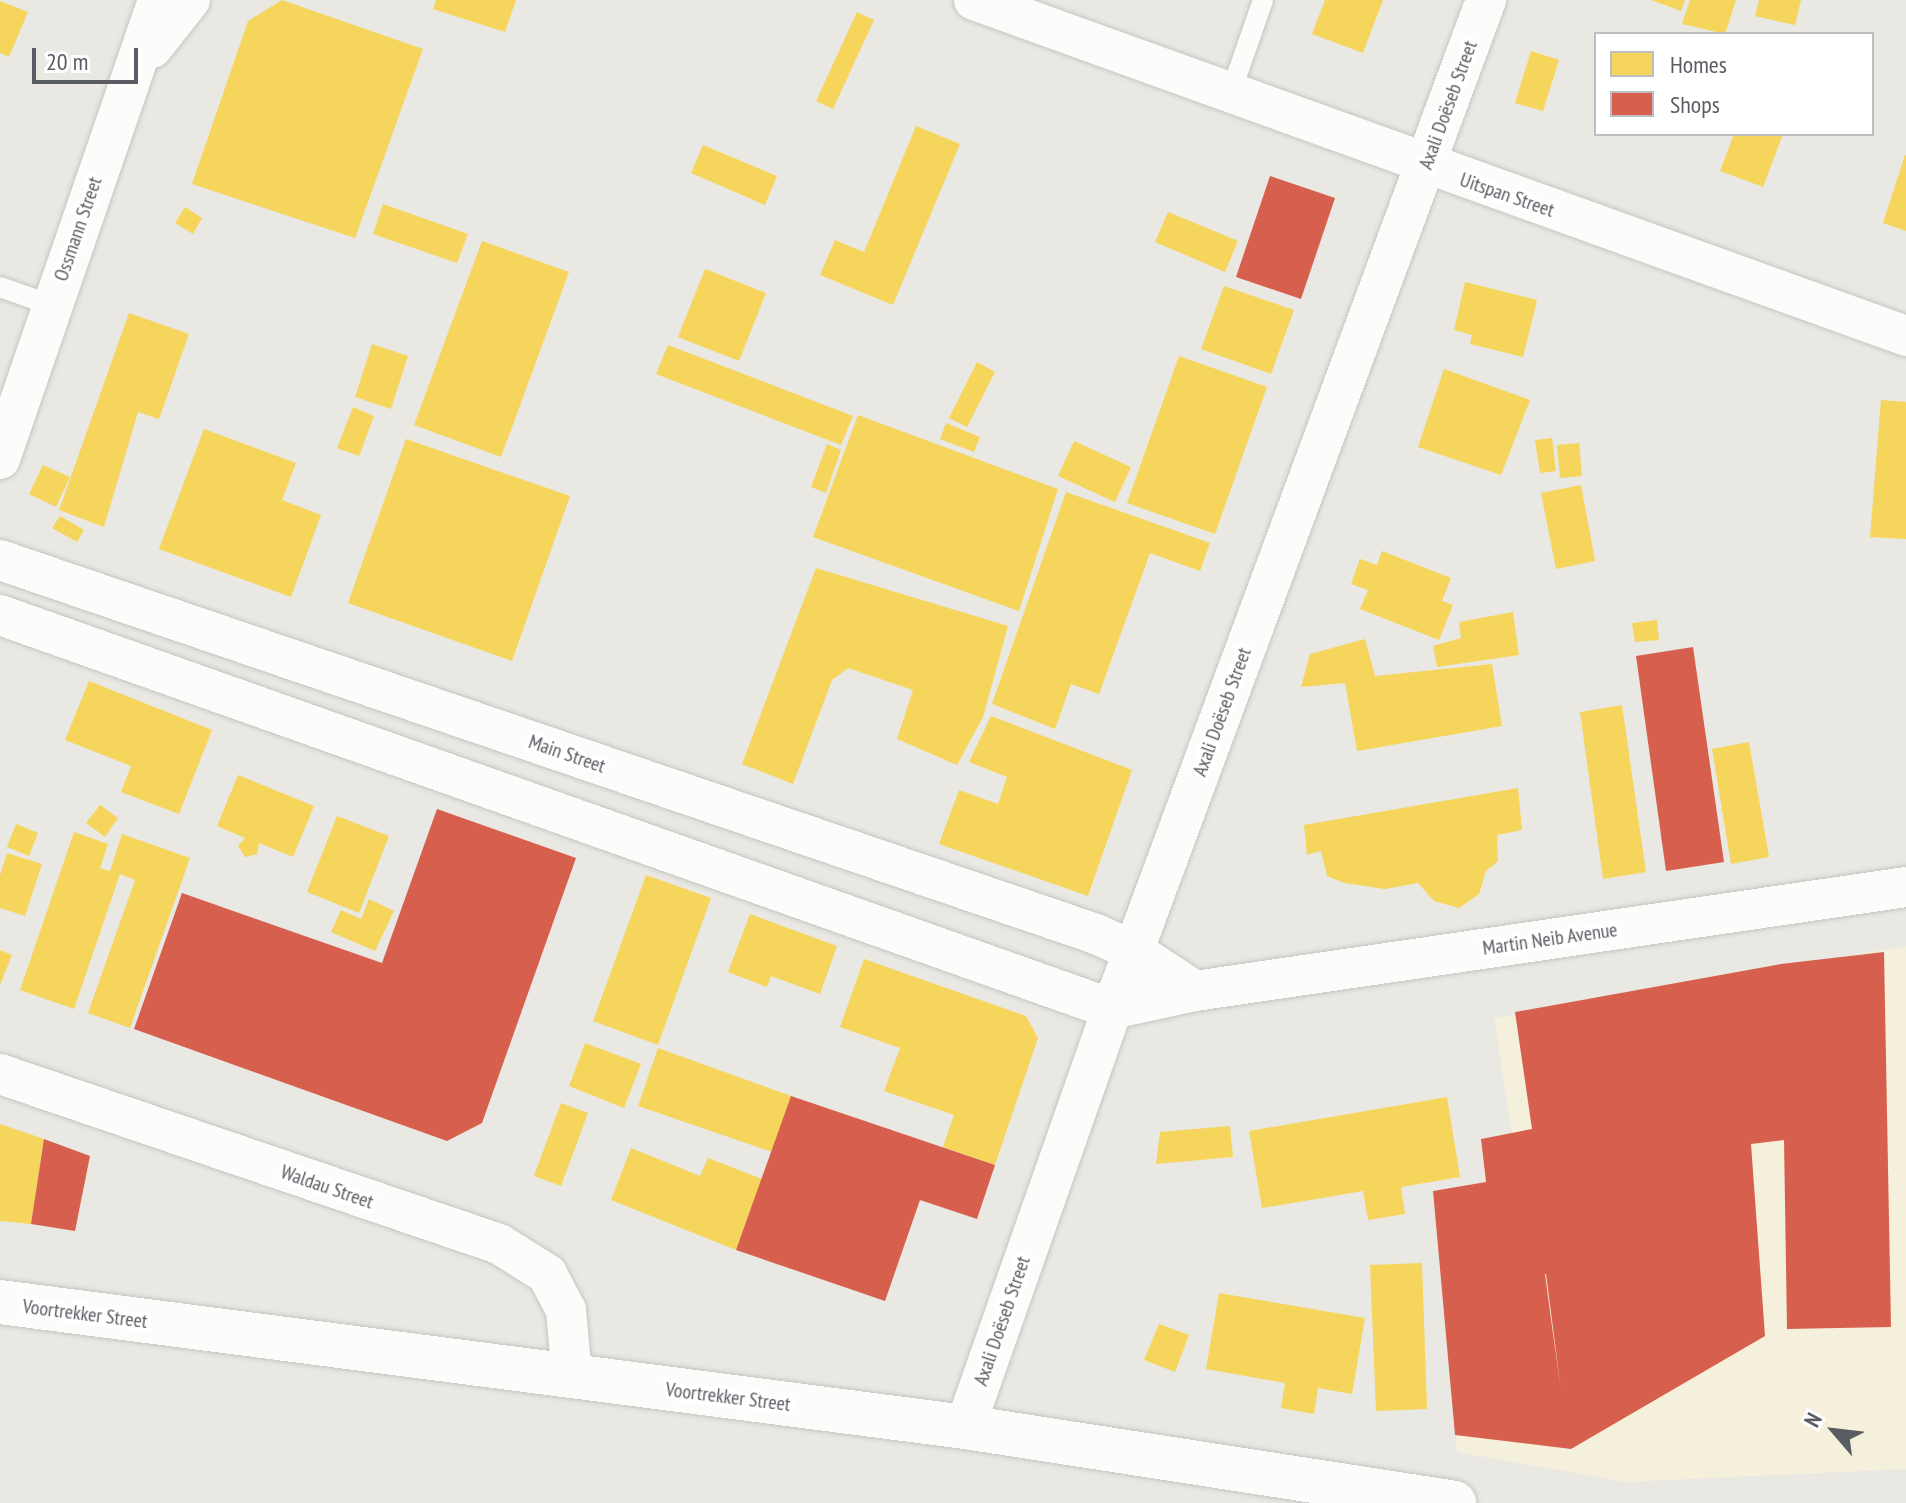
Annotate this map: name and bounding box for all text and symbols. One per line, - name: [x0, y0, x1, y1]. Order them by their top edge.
- scale bar: [36, 32, 142, 82]
- legend: [1594, 32, 1874, 136]
- street label: Axali Doëseb Street: [1414, 37, 1482, 173]
- text: 20 m: [46, 46, 88, 77]
- text: Homes: [1670, 49, 1727, 80]
- text: Shops: [1670, 89, 1720, 120]
- street label: Uitspan Street: [1457, 168, 1557, 222]
- street label: Ossmann Street: [49, 174, 107, 284]
- street label: Axali Doëseb Street: [1188, 644, 1256, 780]
- street label: Main Street: [526, 730, 608, 778]
- street label: Martin Neib Avenue: [1481, 918, 1619, 960]
- street label: Waldau Street: [278, 1160, 376, 1214]
- street label: Axali Doëseb Street: [969, 1253, 1035, 1389]
- street label: Voortrekker Street: [21, 1294, 149, 1334]
- street label: Voortrekker Street: [664, 1377, 792, 1417]
- north arrow: [1794, 1391, 1874, 1471]
- text: N: [1798, 1408, 1828, 1432]

